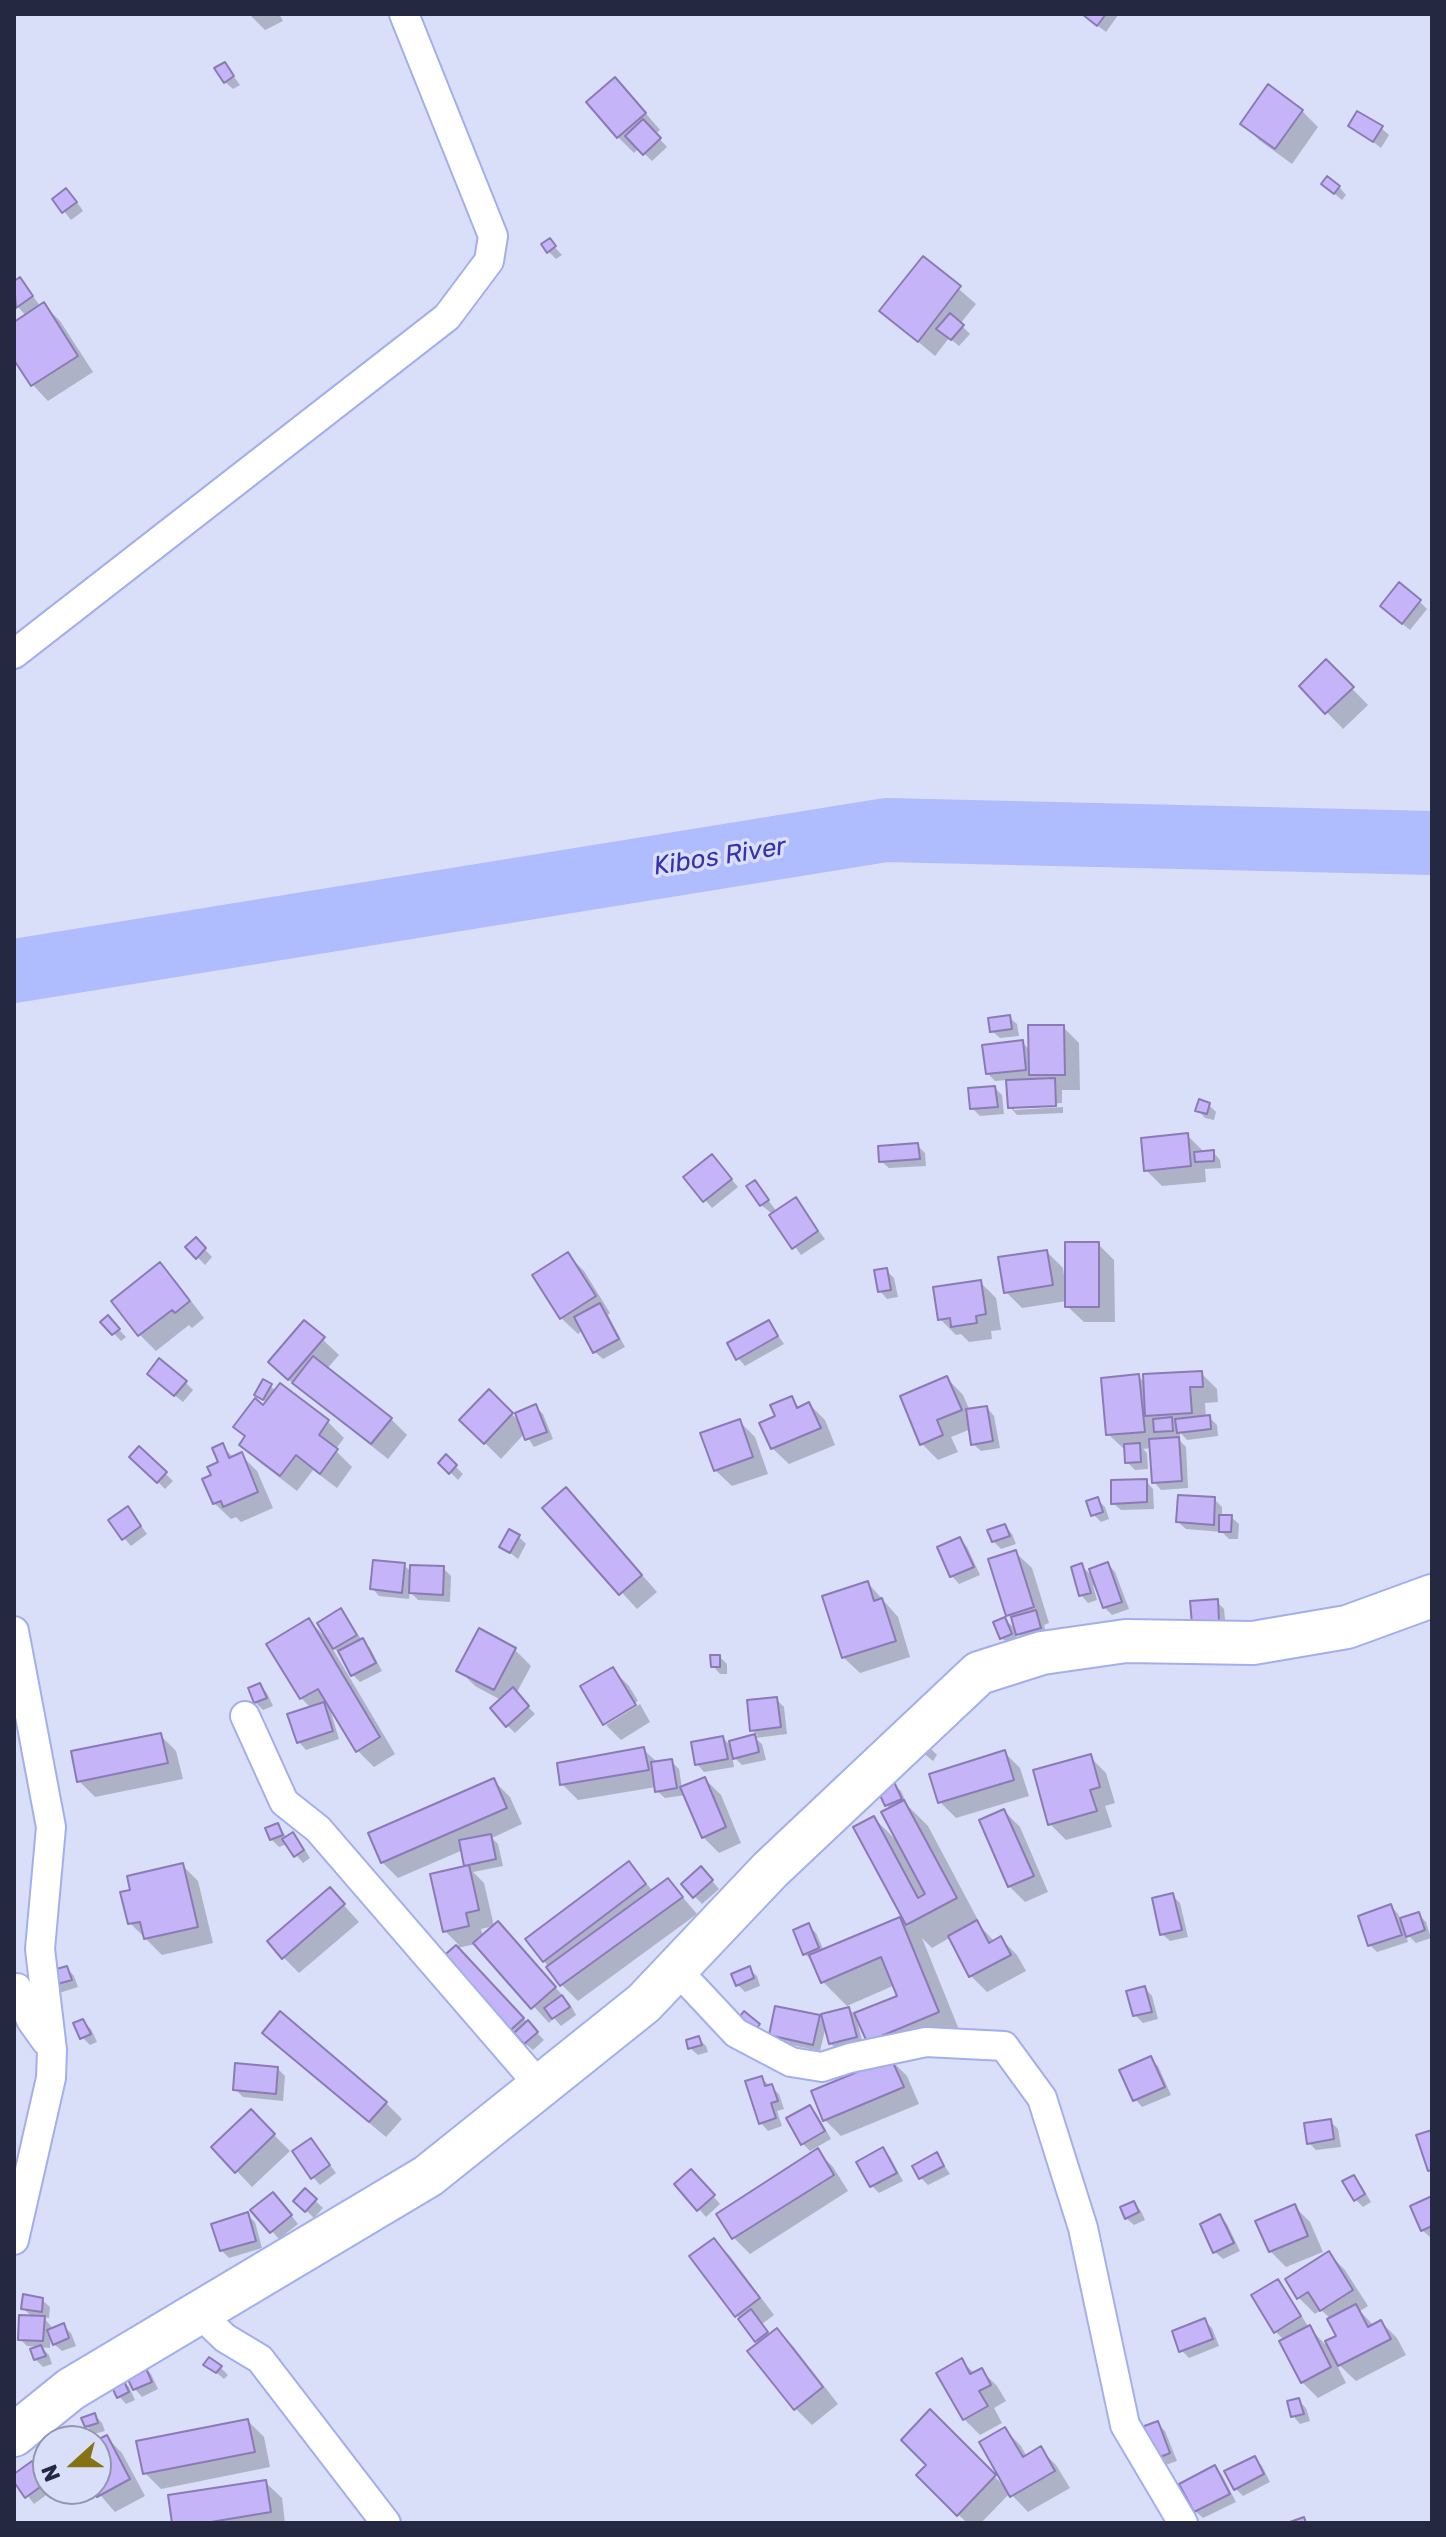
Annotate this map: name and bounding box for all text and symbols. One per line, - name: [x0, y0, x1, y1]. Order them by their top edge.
- water label: Kibos River: [652, 831, 788, 883]
- north arrow: [32, 2425, 112, 2505]
- text: N: [36, 2461, 66, 2485]

